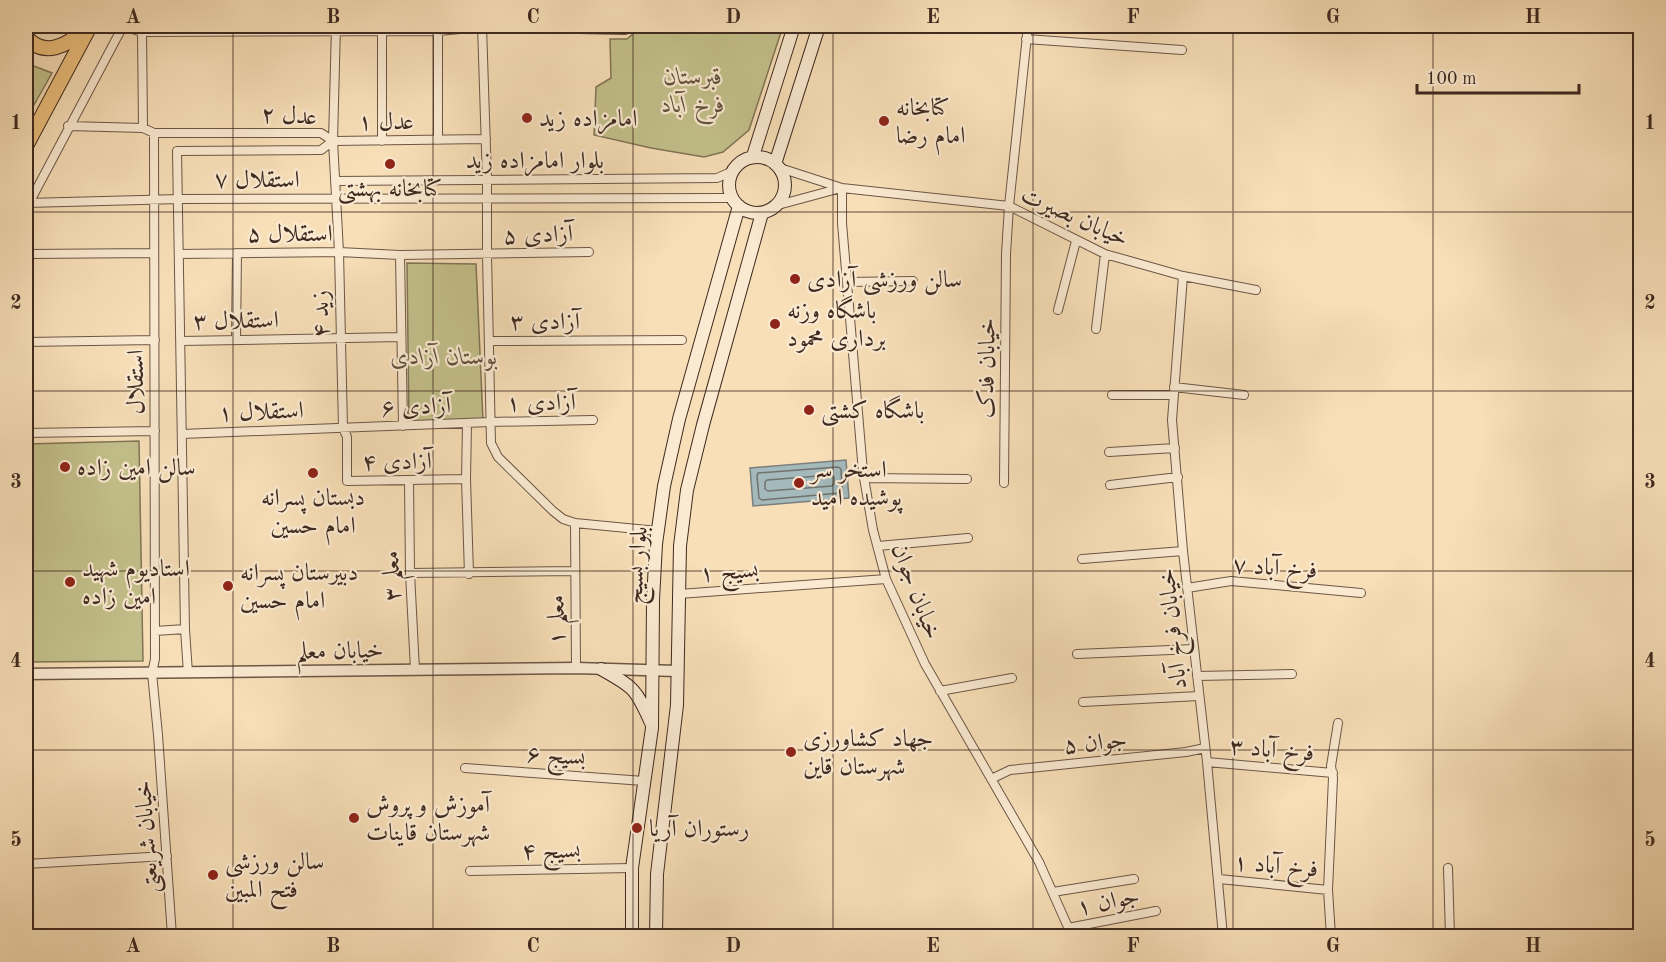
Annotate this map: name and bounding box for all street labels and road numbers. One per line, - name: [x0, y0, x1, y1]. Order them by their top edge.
- street label: عدل ۲: [260, 104, 317, 130]
- street label: عدل ۱: [358, 111, 414, 135]
- street label: بلوار امامزاده زید: [466, 150, 604, 177]
- street label: استقلال ۷: [214, 169, 300, 193]
- street label: خیابان بصیرت: [1017, 184, 1132, 252]
- street label: آزادی ۵: [503, 219, 576, 249]
- street label: استقلال ۵: [247, 223, 333, 247]
- street label: زید ۴: [310, 290, 334, 338]
- street label: آزادی ۳: [510, 307, 583, 335]
- street label: استقلال ۳: [193, 309, 279, 335]
- street label: خیابان فدک: [975, 318, 1001, 418]
- street label: استقلال: [125, 350, 149, 414]
- street label: آزادی ۱: [506, 387, 579, 417]
- street label: آزادی ۶: [381, 391, 454, 421]
- street label: استقلال ۱: [218, 400, 304, 426]
- street label: آزادی ۴: [362, 446, 435, 476]
- street label: بلوار بسیج: [623, 525, 660, 605]
- street label: خیابان جوان: [885, 540, 944, 643]
- street label: معلم ۳: [379, 550, 416, 602]
- street label: فرخ آباد ۷: [1231, 550, 1318, 591]
- street label: بسیج ۱: [699, 559, 761, 594]
- street label: خیابان فرخ آباد: [1152, 566, 1199, 691]
- street label: معلم ۱: [545, 594, 580, 645]
- street label: خیابان معلم: [296, 638, 384, 675]
- street label: جوان ۵: [1062, 729, 1128, 760]
- street label: فرخ آباد ۳: [1228, 731, 1315, 774]
- street label: بسیج ۶: [525, 743, 587, 778]
- street label: خیابان شریعتی: [132, 780, 167, 894]
- street label: بسیج ۴: [521, 839, 582, 872]
- street label: فرخ آباد ۱: [1232, 847, 1319, 890]
- street label: جوان ۱: [1075, 885, 1142, 922]

